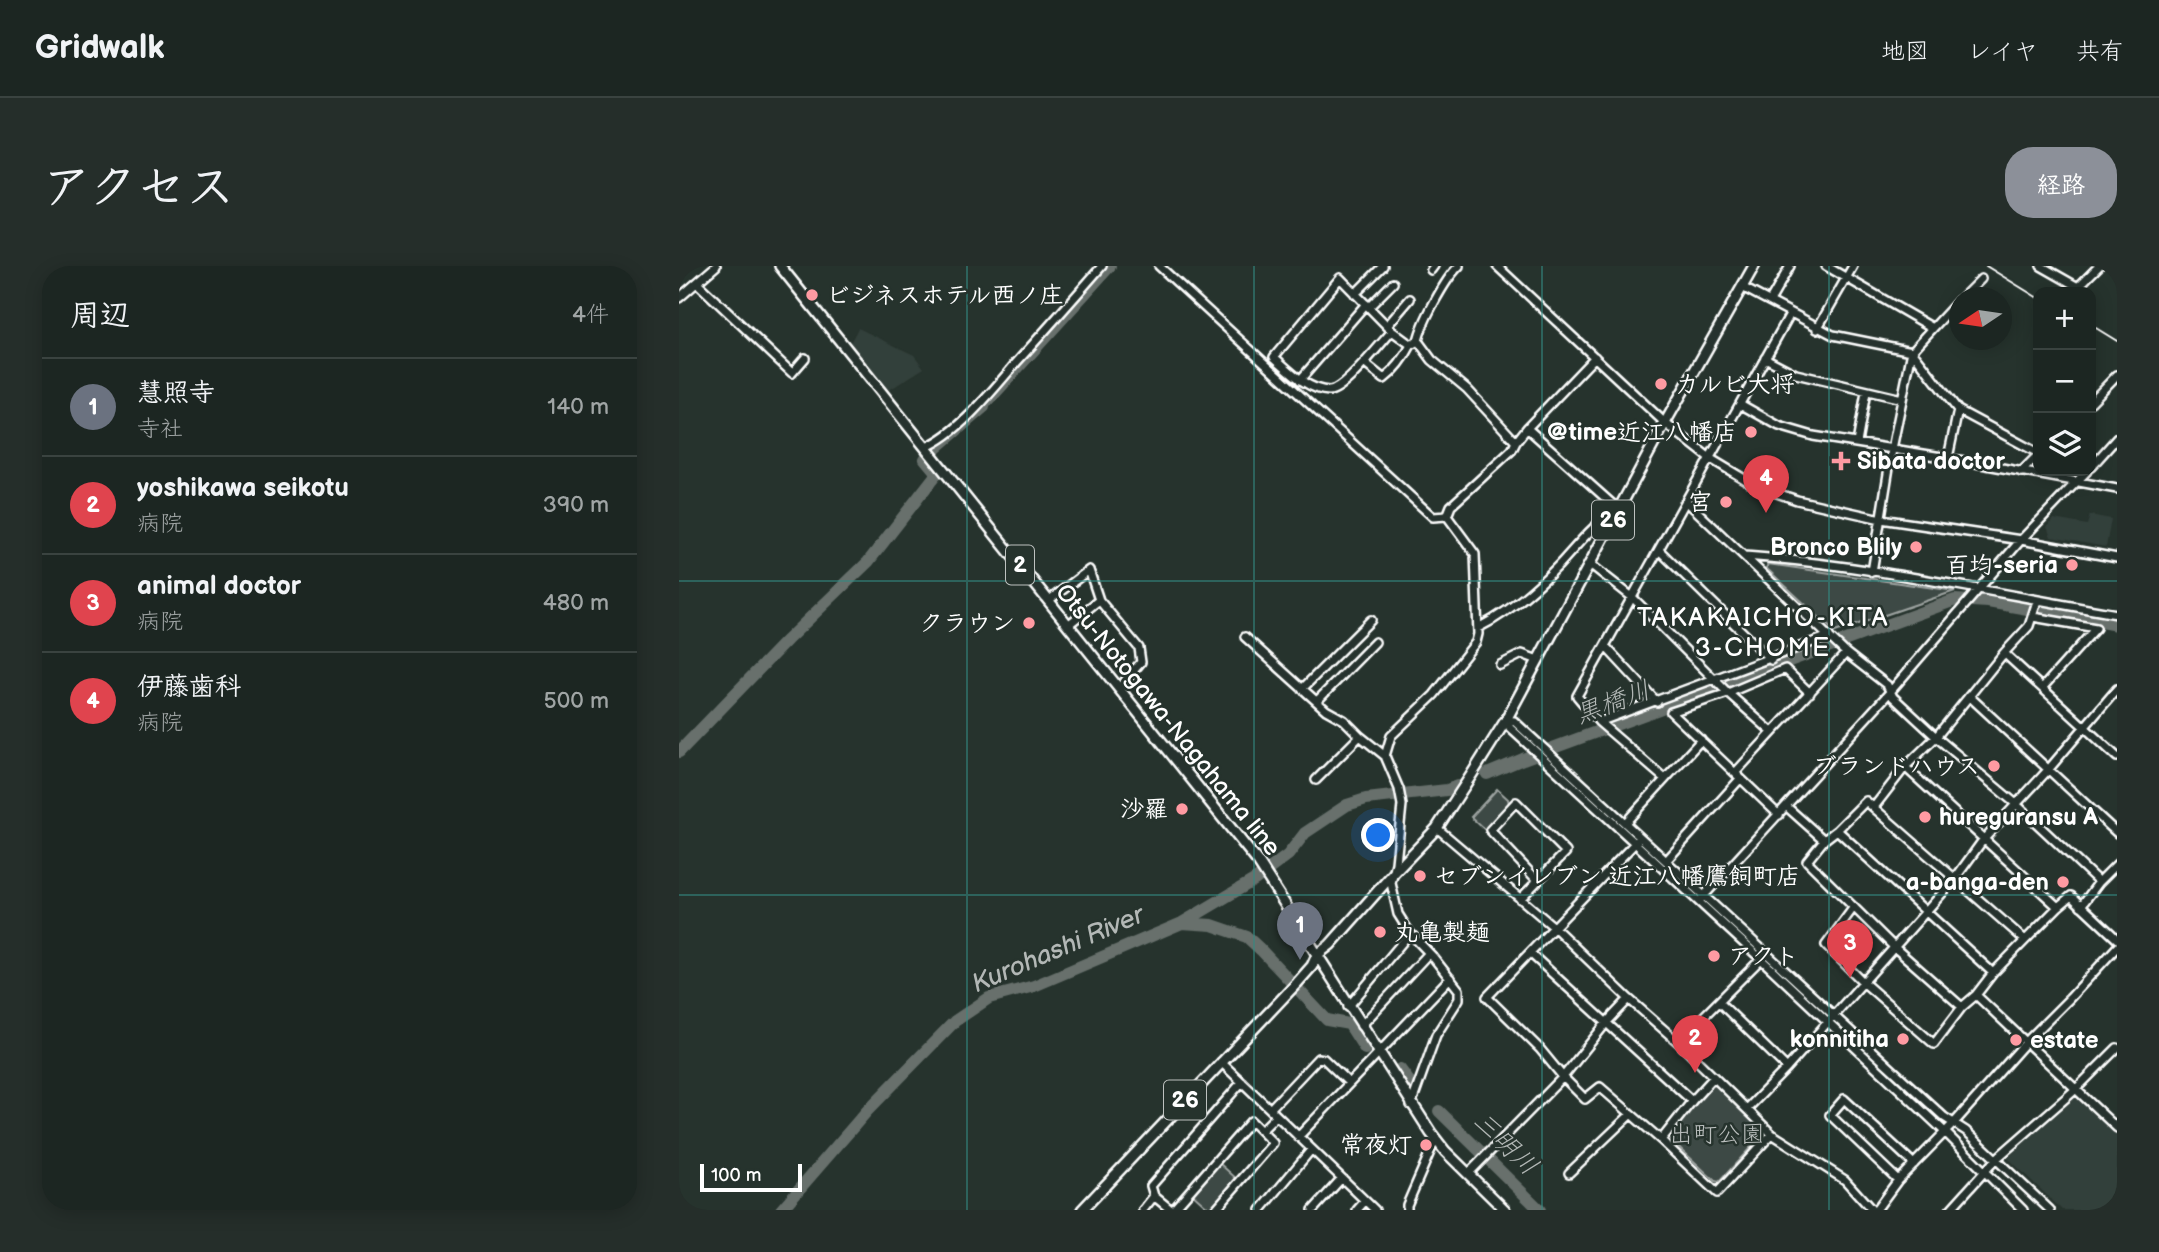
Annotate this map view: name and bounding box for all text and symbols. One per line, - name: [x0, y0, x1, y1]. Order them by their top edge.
- text: Gridwalk: [35, 28, 165, 68]
- text: 地図: [1881, 37, 1929, 66]
- text: レイヤ: [1967, 37, 2038, 66]
- text: 共有: [2076, 37, 2124, 66]
- button: 経路: [2005, 147, 2117, 218]
- text: アクセス: [42, 159, 235, 218]
- place label: ビジネスホテル西ノ庄: [826, 281, 1064, 310]
- marker: ビジネスホテル西ノ庄: [804, 287, 820, 303]
- north arrow: [1949, 287, 2012, 350]
- map controls: [2033, 287, 2096, 476]
- button: +: [2033, 287, 2096, 350]
- text: 周辺: [70, 298, 130, 334]
- text: 4件: [572, 301, 609, 329]
- button: −: [2033, 350, 2096, 413]
- place label: カルビ大将: [1675, 370, 1795, 399]
- marker: カルビ大将: [1653, 376, 1669, 392]
- text: 慧照寺: [137, 378, 215, 409]
- text: 1: [88, 393, 98, 421]
- text: 140 m: [547, 393, 609, 421]
- button: layers: [2033, 413, 2096, 476]
- text: 寺社: [137, 415, 183, 443]
- place label: @time近江八幡店: [1547, 418, 1737, 447]
- marker: @time近江八幡店: [1743, 424, 1759, 440]
- place label: Sibata doctor: [1857, 447, 2005, 476]
- marker: Sibata doctor: [1831, 451, 1851, 471]
- pin: 4: [1743, 455, 1789, 513]
- text: yoshikawa seikotu: [137, 473, 349, 504]
- place label: 宮: [1688, 488, 1712, 517]
- text: 2: [86, 491, 100, 519]
- text: 390 m: [543, 491, 609, 519]
- marker: 宮: [1718, 494, 1734, 510]
- road number: 26: [1592, 500, 1634, 540]
- text: 病院: [137, 510, 183, 538]
- place label: Bronco Blily: [1770, 533, 1902, 562]
- marker: Bronco Blily: [1908, 539, 1924, 555]
- road number: 2: [1006, 546, 1034, 584]
- place label: 百均-seria: [1945, 551, 2058, 580]
- marker: 百均-seria: [2064, 557, 2080, 573]
- text: animal doctor: [137, 571, 301, 602]
- street label: Otsu-Notogawa-Nagahama line: [1049, 578, 1287, 862]
- text: 3: [86, 589, 100, 617]
- text: 480 m: [543, 589, 609, 617]
- district label: TAKAKAICHO-KITA 3-CHOME: [1637, 603, 1889, 664]
- text: 病院: [137, 608, 183, 636]
- place label: クラウン: [919, 609, 1015, 638]
- marker: クラウン: [1021, 615, 1037, 631]
- text: 伊藤歯科: [137, 672, 241, 703]
- water label: 黒橋川: [1571, 675, 1655, 731]
- text: 4: [86, 687, 100, 715]
- text: 500 m: [544, 687, 609, 715]
- text: 病院: [137, 709, 183, 737]
- place label: ブランドハウス: [1812, 752, 1980, 781]
- marker: ブランドハウス: [1986, 758, 2002, 774]
- place label: 沙羅: [1120, 795, 1168, 824]
- marker: 沙羅: [1174, 801, 1190, 817]
- place label: hureguransu A: [1939, 803, 2098, 832]
- marker: hureguransu A: [1917, 809, 1933, 825]
- your location: [1361, 818, 1395, 852]
- place label: セブンイレブン 近江八幡鷹飼町店: [1434, 862, 1800, 891]
- marker: セブンイレブン 近江八幡鷹飼町店: [1412, 868, 1428, 884]
- place label: a-banga-den: [1906, 868, 2049, 897]
- marker: a-banga-den: [2055, 874, 2071, 890]
- water label: Kurohashi River: [967, 899, 1150, 1000]
- pin: 1: [1277, 902, 1323, 960]
- place label: 丸亀製麺: [1394, 918, 1490, 947]
- pin: 3: [1827, 920, 1873, 978]
- marker: 丸亀製麺: [1372, 924, 1388, 940]
- place label: アクト: [1728, 942, 1799, 971]
- marker: アクト: [1706, 948, 1722, 964]
- pin: 2: [1672, 1015, 1718, 1073]
- place label: konnitiha: [1790, 1025, 1889, 1054]
- place label: estate: [2030, 1026, 2099, 1055]
- marker: konnitiha: [1895, 1031, 1911, 1047]
- marker: estate: [2008, 1032, 2024, 1048]
- road number: 26: [1164, 1080, 1206, 1120]
- water label: 三明川: [1466, 1106, 1544, 1182]
- park label: 出町公園: [1669, 1120, 1765, 1149]
- place label: 常夜灯: [1340, 1131, 1412, 1160]
- marker: 常夜灯: [1418, 1137, 1434, 1153]
- scale bar: [700, 1161, 801, 1193]
- text: 100 m: [711, 1164, 762, 1187]

